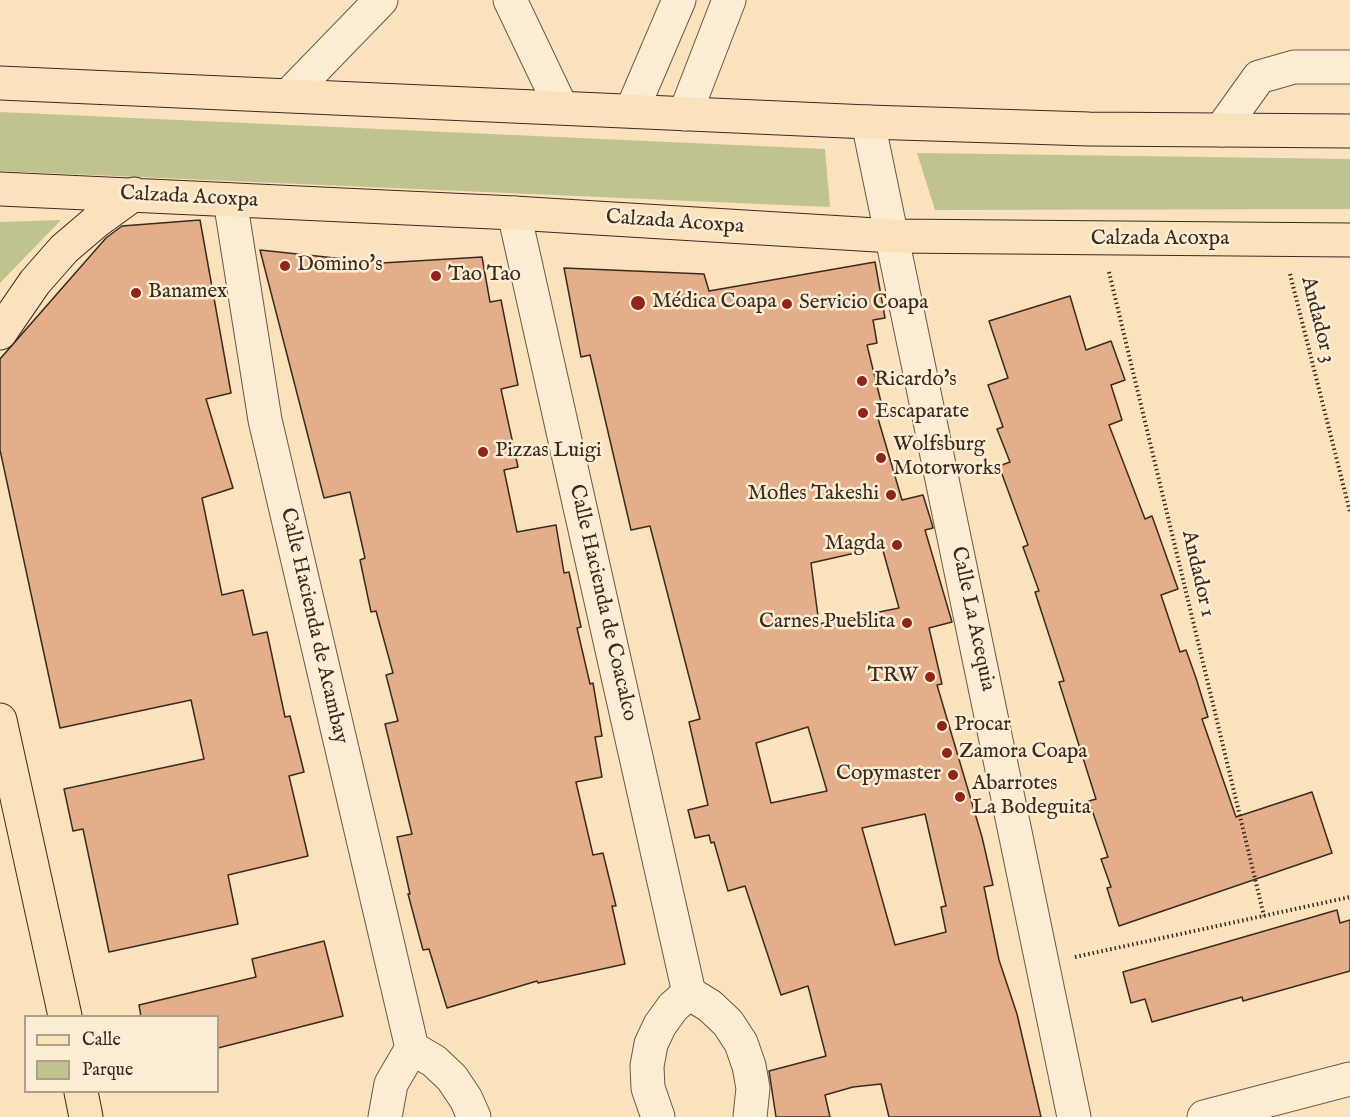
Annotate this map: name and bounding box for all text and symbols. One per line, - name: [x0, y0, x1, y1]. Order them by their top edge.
- street label: Calzada Acoxpa: [119, 182, 259, 214]
- street label: Calzada Acoxpa: [605, 206, 745, 240]
- street label: Calzada Acoxpa: [1091, 227, 1229, 253]
- place label: Domino's: [297, 253, 383, 279]
- marker: Domino's: [278, 259, 292, 273]
- place label: Tao Tao: [448, 263, 521, 289]
- marker: Tao Tao: [429, 269, 443, 283]
- street label: Andador 3: [1294, 274, 1340, 366]
- place label: Banamex: [148, 280, 227, 306]
- marker: Banamex: [129, 286, 143, 300]
- place label: Médica Coapa: [652, 290, 776, 316]
- place label: Servicio Coapa: [799, 291, 928, 317]
- marker: Médica Coapa: [629, 294, 647, 312]
- marker: Servicio Coapa: [780, 297, 794, 311]
- place label: Ricardo's: [874, 368, 957, 394]
- marker: Ricardo's: [855, 374, 869, 388]
- place label: Escaparate: [875, 400, 969, 426]
- marker: Escaparate: [856, 406, 870, 420]
- place label: Wolfsburg Motorworks: [893, 433, 1001, 483]
- place label: Pizzas Luigi: [495, 439, 602, 465]
- marker: Pizzas Luigi: [476, 445, 490, 459]
- marker: Wolfsburg Motorworks: [874, 451, 888, 465]
- street label: Calle Hacienda de Coacalco: [563, 482, 641, 724]
- place label: Mofles Takeshi: [748, 482, 879, 508]
- marker: Mofles Takeshi: [884, 488, 898, 502]
- street label: Calle Hacienda de Acambay: [274, 506, 352, 746]
- street label: Andador 1: [1175, 528, 1219, 620]
- place label: Magda: [825, 532, 885, 558]
- marker: Magda: [890, 538, 904, 552]
- street label: Calle La Acequia: [944, 544, 1000, 694]
- place label: Carnes Pueblita: [759, 610, 895, 636]
- marker: Carnes Pueblita: [900, 616, 914, 630]
- place label: TRW: [868, 664, 918, 690]
- marker: TRW: [923, 670, 937, 684]
- place label: Procar: [954, 713, 1011, 739]
- marker: Procar: [935, 719, 949, 733]
- place label: Zamora Coapa: [959, 740, 1087, 766]
- marker: Zamora Coapa: [940, 746, 954, 760]
- place label: Copymaster: [836, 762, 941, 788]
- marker: Copymaster: [946, 768, 960, 782]
- place label: Abarrotes La Bodeguita: [972, 772, 1091, 822]
- marker: Abarrotes La Bodeguita: [953, 790, 967, 804]
- legend: [24, 1015, 219, 1093]
- text: Calle: [82, 1029, 121, 1052]
- text: Parque: [82, 1059, 133, 1082]

